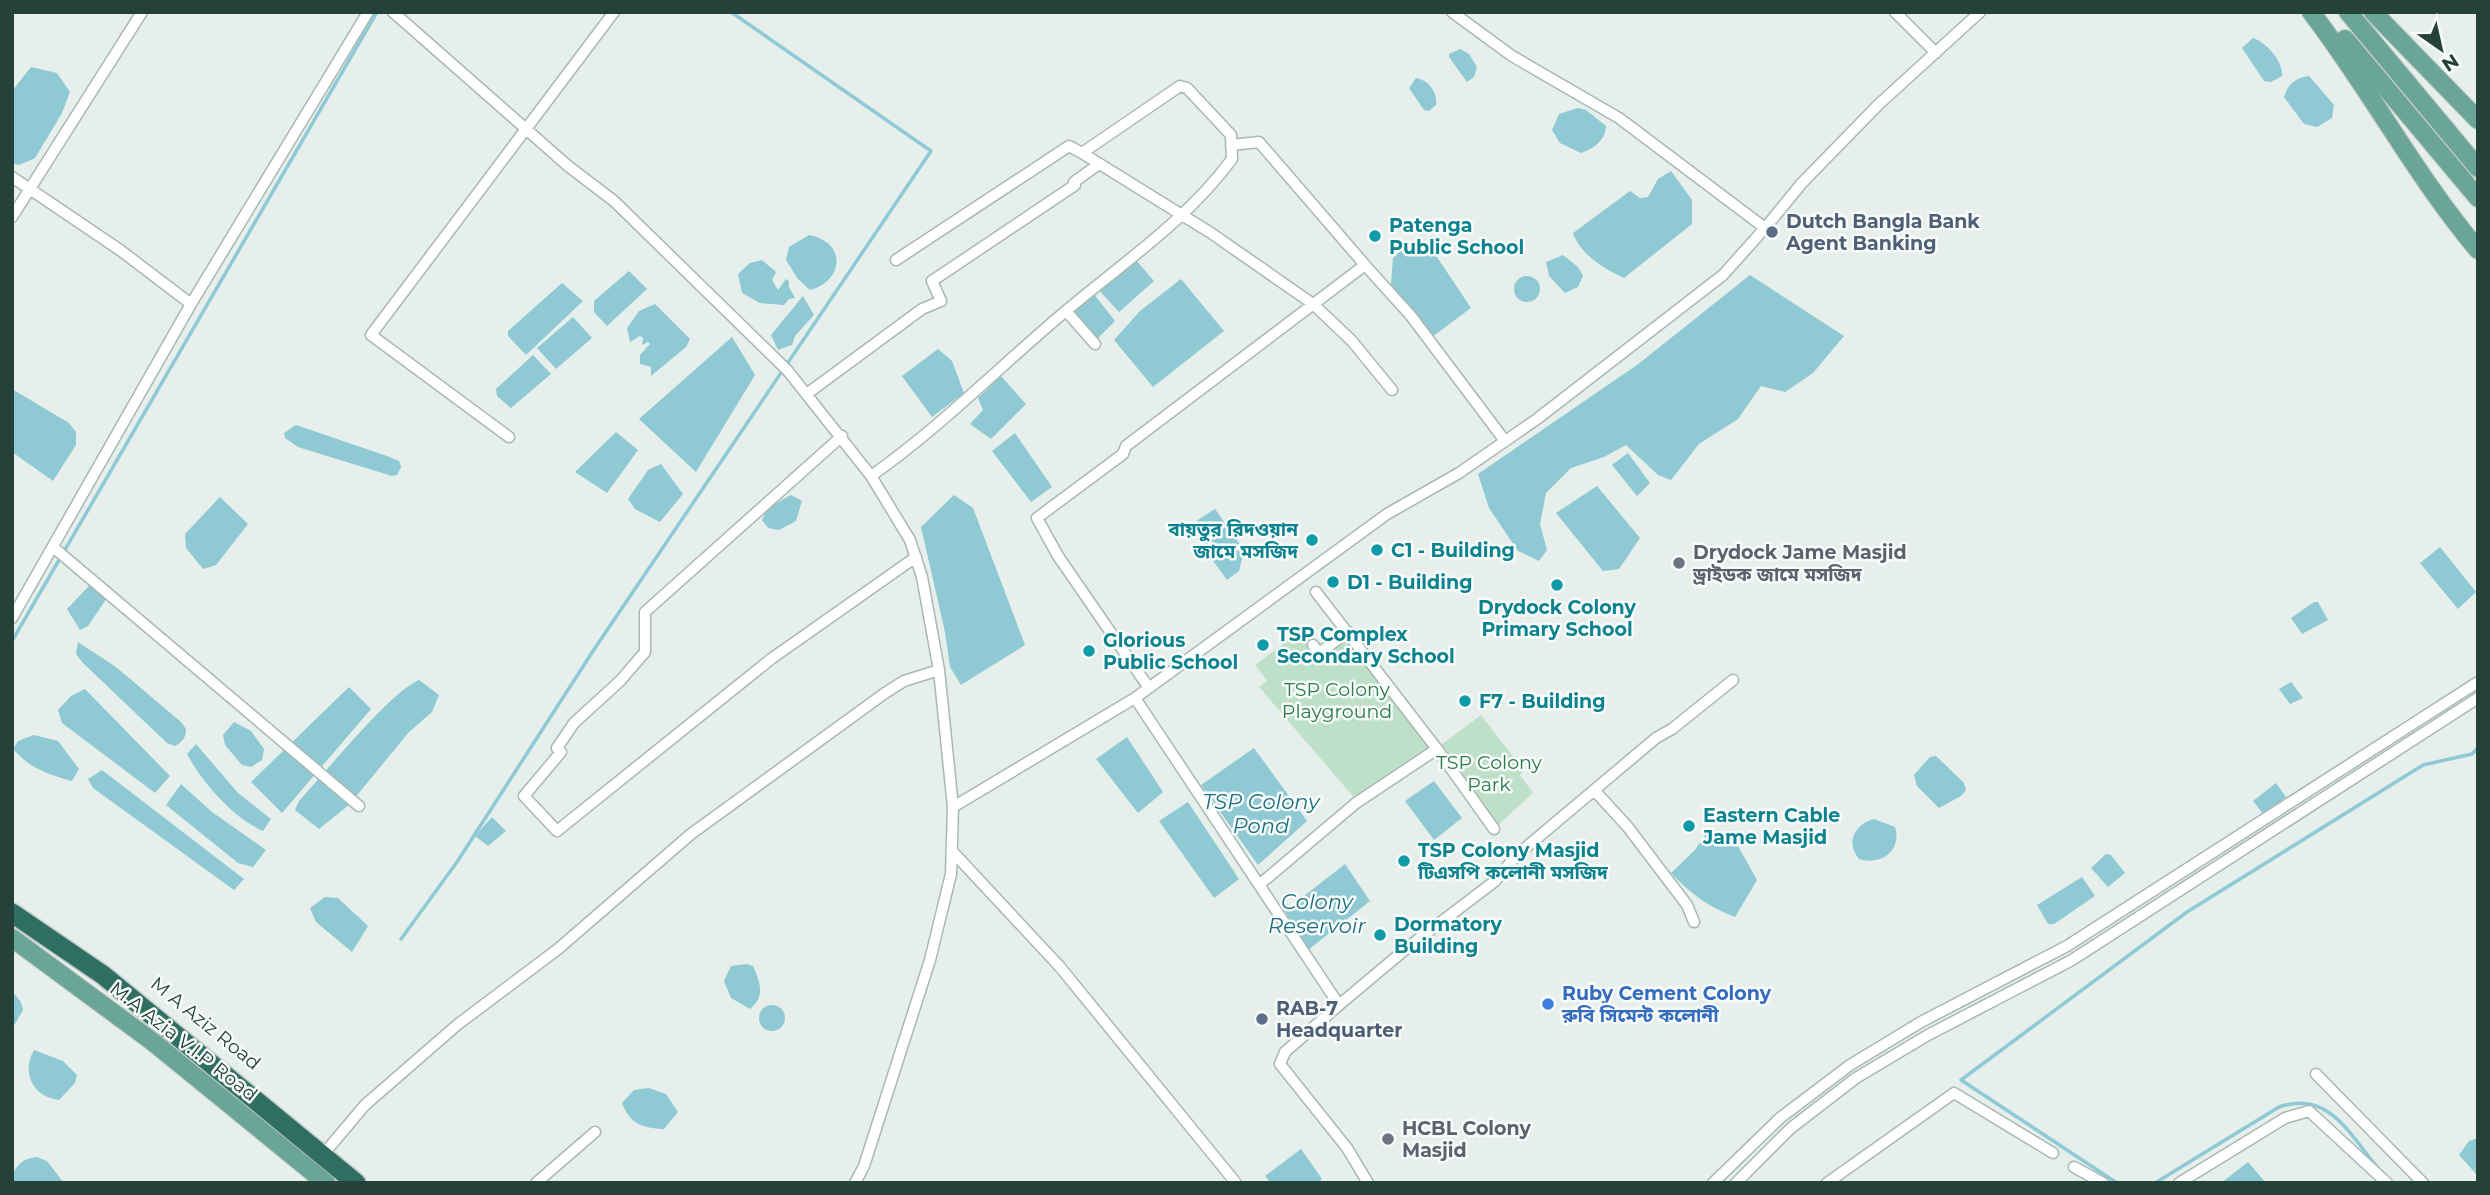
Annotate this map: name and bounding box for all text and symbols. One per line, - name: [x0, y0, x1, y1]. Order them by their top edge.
- north arrow: [2406, 14, 2476, 84]
- text: N: [2437, 49, 2463, 77]
- place label: Dutch Bangla Bank Agent Banking: [1785, 210, 1980, 255]
- place label: Patenga Public School: [1389, 214, 1524, 259]
- marker: Dutch Bangla Bank Agent Banking: [1764, 224, 1780, 240]
- marker: Patenga Public School: [1367, 228, 1383, 244]
- place label: বায়তুর রিদওয়ান জামে মসজিদ: [1167, 518, 1299, 563]
- marker: বায়তুর রিদওয়ান জামে মসজিদ: [1304, 532, 1320, 548]
- place label: C1 - Building: [1391, 539, 1515, 562]
- place label: Drydock Jame Masjid ড্রাইডক জামে মসজিদ: [1692, 541, 1907, 586]
- marker: C1 - Building: [1369, 542, 1385, 558]
- marker: Drydock Jame Masjid ড্রাইডক জামে মসজিদ: [1671, 555, 1687, 571]
- place label: D1 - Building: [1347, 571, 1472, 594]
- marker: D1 - Building: [1325, 574, 1341, 590]
- marker: Drydock Colony Primary School: [1549, 577, 1565, 593]
- place label: Drydock Colony Primary School: [1478, 596, 1637, 641]
- place label: TSP Complex Secondary School: [1277, 623, 1455, 668]
- place label: Glorious Public School: [1103, 629, 1238, 674]
- marker: TSP Complex Secondary School: [1255, 637, 1271, 653]
- marker: Glorious Public School: [1081, 643, 1097, 659]
- park label: TSP Colony Playground: [1282, 678, 1392, 723]
- place label: F7 - Building: [1479, 690, 1606, 713]
- marker: F7 - Building: [1457, 693, 1473, 709]
- park label: TSP Colony Park: [1436, 751, 1543, 796]
- water label: TSP Colony Pond: [1202, 789, 1321, 838]
- place label: Eastern Cable Jame Masjid: [1702, 804, 1840, 849]
- marker: Eastern Cable Jame Masjid: [1681, 818, 1697, 834]
- place label: TSP Colony Masjid টিএসপি কলোনী মসজিদ: [1417, 839, 1608, 884]
- marker: TSP Colony Masjid টিএসপি কলোনী মসজিদ: [1396, 853, 1412, 869]
- water label: Colony Reservoir: [1268, 889, 1366, 938]
- place label: Dormatory Building: [1394, 913, 1502, 958]
- marker: Dormatory Building: [1372, 927, 1388, 943]
- street label: M A Aziz Road: [146, 972, 265, 1075]
- street label: M.A Azia V.I.P Road: [105, 977, 262, 1106]
- place label: Ruby Cement Colony রুবি সিমেন্ট কলোনী: [1561, 982, 1772, 1027]
- marker: Ruby Cement Colony রুবি সিমেন্ট কলোনী: [1540, 996, 1556, 1012]
- place label: RAB-7 Headquarter: [1276, 997, 1403, 1042]
- marker: RAB-7 Headquarter: [1254, 1011, 1270, 1027]
- place label: HCBL Colony Masjid: [1402, 1117, 1531, 1162]
- marker: HCBL Colony Masjid: [1380, 1131, 1396, 1147]

